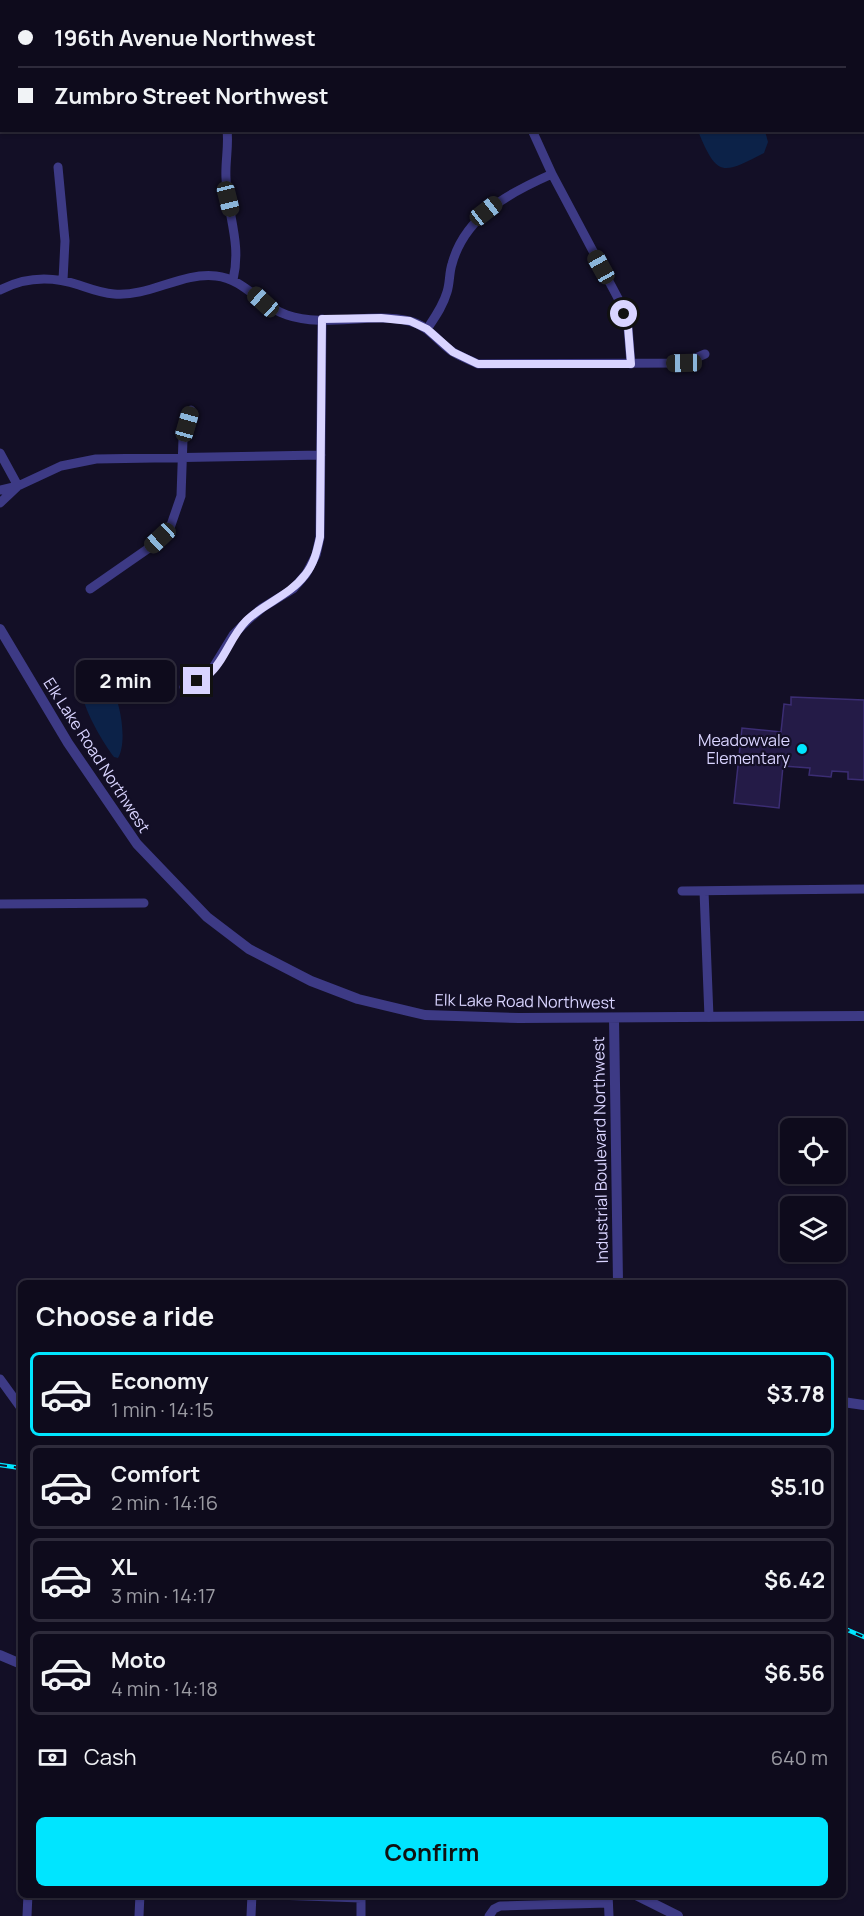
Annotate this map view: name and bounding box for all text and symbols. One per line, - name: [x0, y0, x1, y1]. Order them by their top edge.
- text: 196th Avenue Northwest: [54, 23, 316, 53]
- text: Zumbro Street Northwest: [54, 81, 329, 111]
- car: [215, 179, 241, 219]
- car: [466, 193, 506, 229]
- car: [584, 247, 618, 287]
- car: [244, 283, 282, 321]
- route start: [610, 300, 637, 327]
- car: [666, 354, 702, 372]
- car: [173, 404, 201, 444]
- car: [141, 519, 179, 557]
- callout: 2 min: [77, 660, 176, 702]
- text: 2 min: [99, 667, 152, 694]
- route end: [183, 667, 210, 694]
- street label: Elk Lake Road Northwest: [39, 673, 155, 837]
- place label: Meadowvale Elementary: [698, 729, 791, 769]
- marker: Meadowvale Elementary: [795, 742, 809, 756]
- street label: Elk Lake Road Northwest: [434, 988, 616, 1014]
- street label: Industrial Boulevard Northwest: [587, 1036, 613, 1264]
- map controls: [780, 1118, 846, 1262]
- button: locate: [780, 1118, 846, 1184]
- button: layers: [780, 1196, 846, 1262]
- text: Choose a ride: [36, 1297, 214, 1334]
- text: Economy: [111, 1366, 209, 1396]
- icon: car: [39, 1367, 93, 1421]
- text: $3.78: [767, 1379, 825, 1409]
- text: 1 min · 14:15: [111, 1396, 214, 1423]
- text: Comfort: [111, 1459, 200, 1489]
- icon: car: [39, 1460, 93, 1514]
- text: $5.10: [770, 1472, 825, 1502]
- text: 2 min · 14:16: [111, 1489, 218, 1516]
- text: XL: [111, 1552, 137, 1582]
- icon: car: [39, 1553, 93, 1607]
- text: $6.42: [764, 1565, 825, 1595]
- text: 3 min · 14:17: [111, 1582, 216, 1609]
- text: Moto: [111, 1645, 166, 1675]
- icon: car: [39, 1646, 93, 1700]
- text: $6.56: [764, 1658, 825, 1688]
- text: 4 min · 14:18: [111, 1675, 218, 1702]
- icon: cash: [36, 1741, 69, 1774]
- text: Cash: [84, 1742, 137, 1772]
- text: 640 m: [771, 1744, 828, 1771]
- button: Confirm: [36, 1817, 828, 1886]

